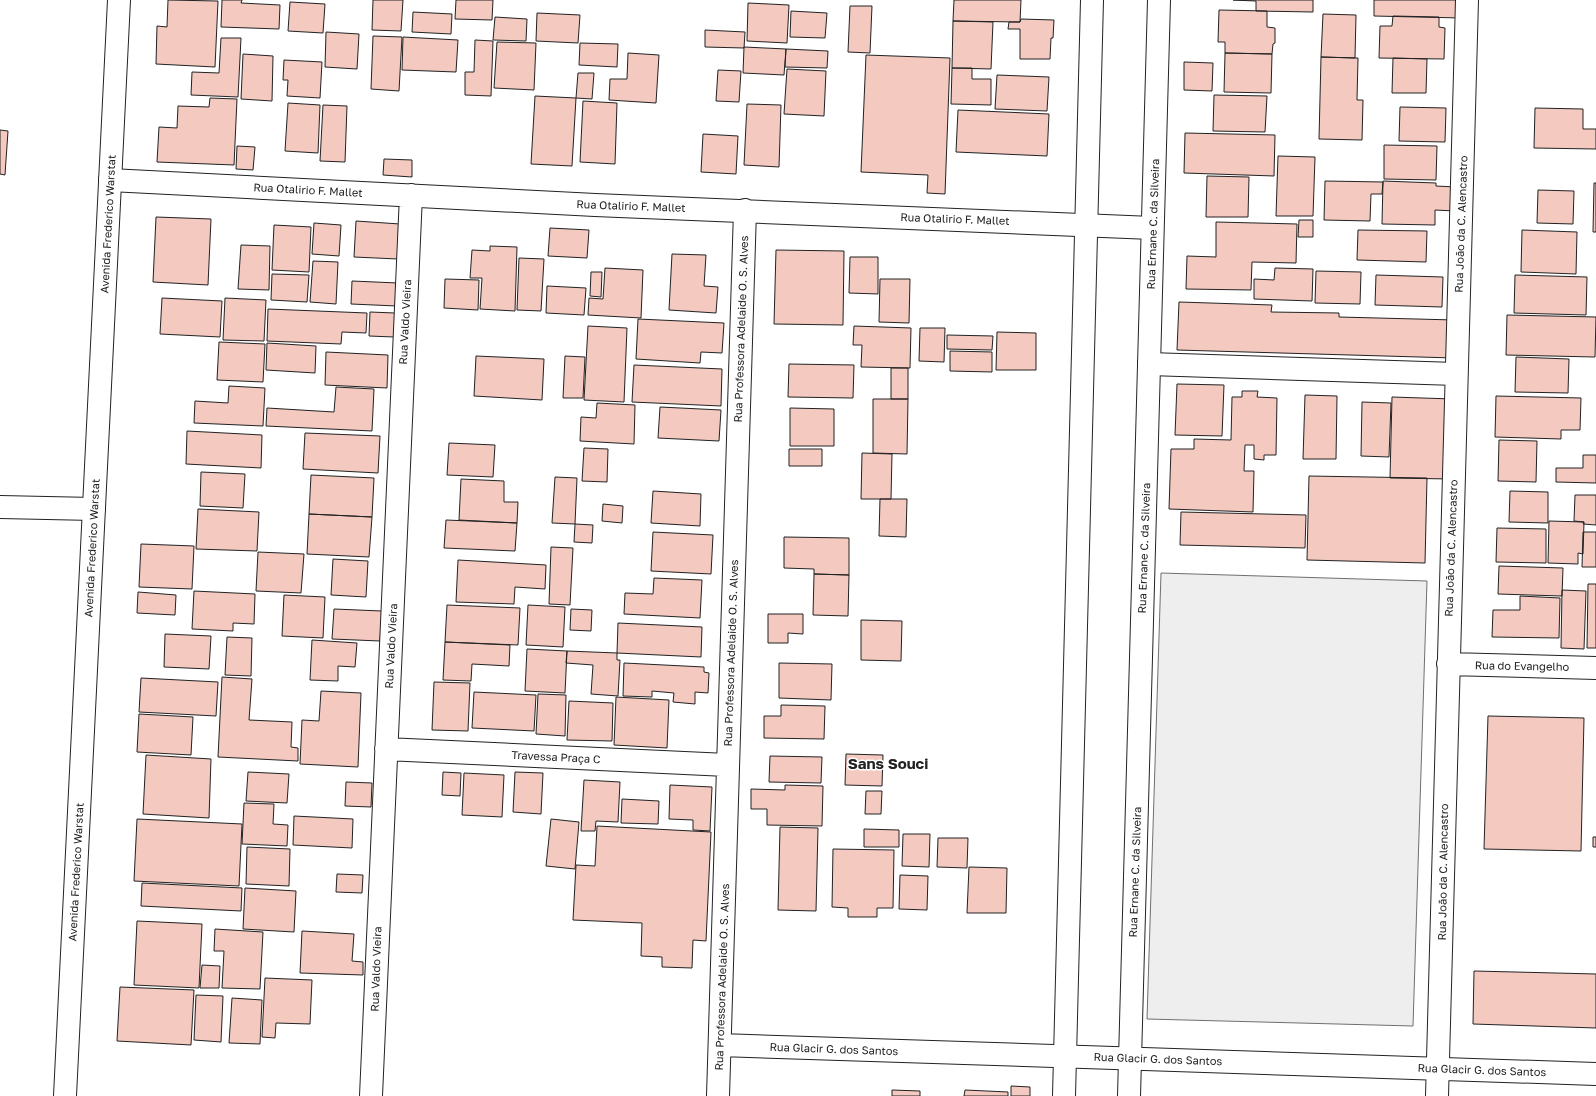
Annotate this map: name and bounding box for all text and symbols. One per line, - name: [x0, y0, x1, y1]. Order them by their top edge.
- street label: Avenida Frederico Warstat: [97, 154, 118, 294]
- street label: Rua João da C. Alencastro: [1452, 155, 1469, 293]
- street label: Rua Ernane C. da Silveira: [1144, 158, 1161, 290]
- street label: Rua Otalirio F. Mallet: [253, 180, 363, 199]
- street label: Rua Otalirio F. Mallet: [576, 197, 686, 214]
- street label: Rua Otalirio F. Mallet: [900, 210, 1010, 227]
- street label: Rua Professora Adelaide O. S. Alves: [731, 235, 750, 423]
- street label: Rua Valdo Vieira: [396, 279, 413, 365]
- street label: Avenida Frederico Warstat: [81, 478, 102, 618]
- street label: Rua João da C. Alencastro: [1442, 479, 1459, 617]
- street label: Rua Ernane C. da Silveira: [1135, 482, 1152, 614]
- street label: Rua Professora Adelaide O. S. Alves: [721, 559, 740, 747]
- street label: Rua Valdo Vieira: [382, 603, 399, 689]
- street label: Rua do Evangelho: [1475, 658, 1570, 673]
- street label: Travessa Praça C: [511, 748, 601, 765]
- district label: Sans Souci: [848, 754, 928, 772]
- street label: Avenida Frederico Warstat: [65, 802, 86, 942]
- street label: Rua João da C. Alencastro: [1435, 803, 1450, 941]
- street label: Rua Ernane C. da Silveira: [1126, 806, 1143, 938]
- street label: Rua Professora Adelaide O. S. Alves: [712, 883, 731, 1071]
- street label: Rua Valdo Vieira: [368, 926, 383, 1012]
- street label: Rua Glacir G. dos Santos: [770, 1040, 899, 1057]
- street label: Rua Glacir G. dos Santos: [1094, 1050, 1223, 1067]
- street label: Rua Glacir G. dos Santos: [1418, 1061, 1547, 1078]

